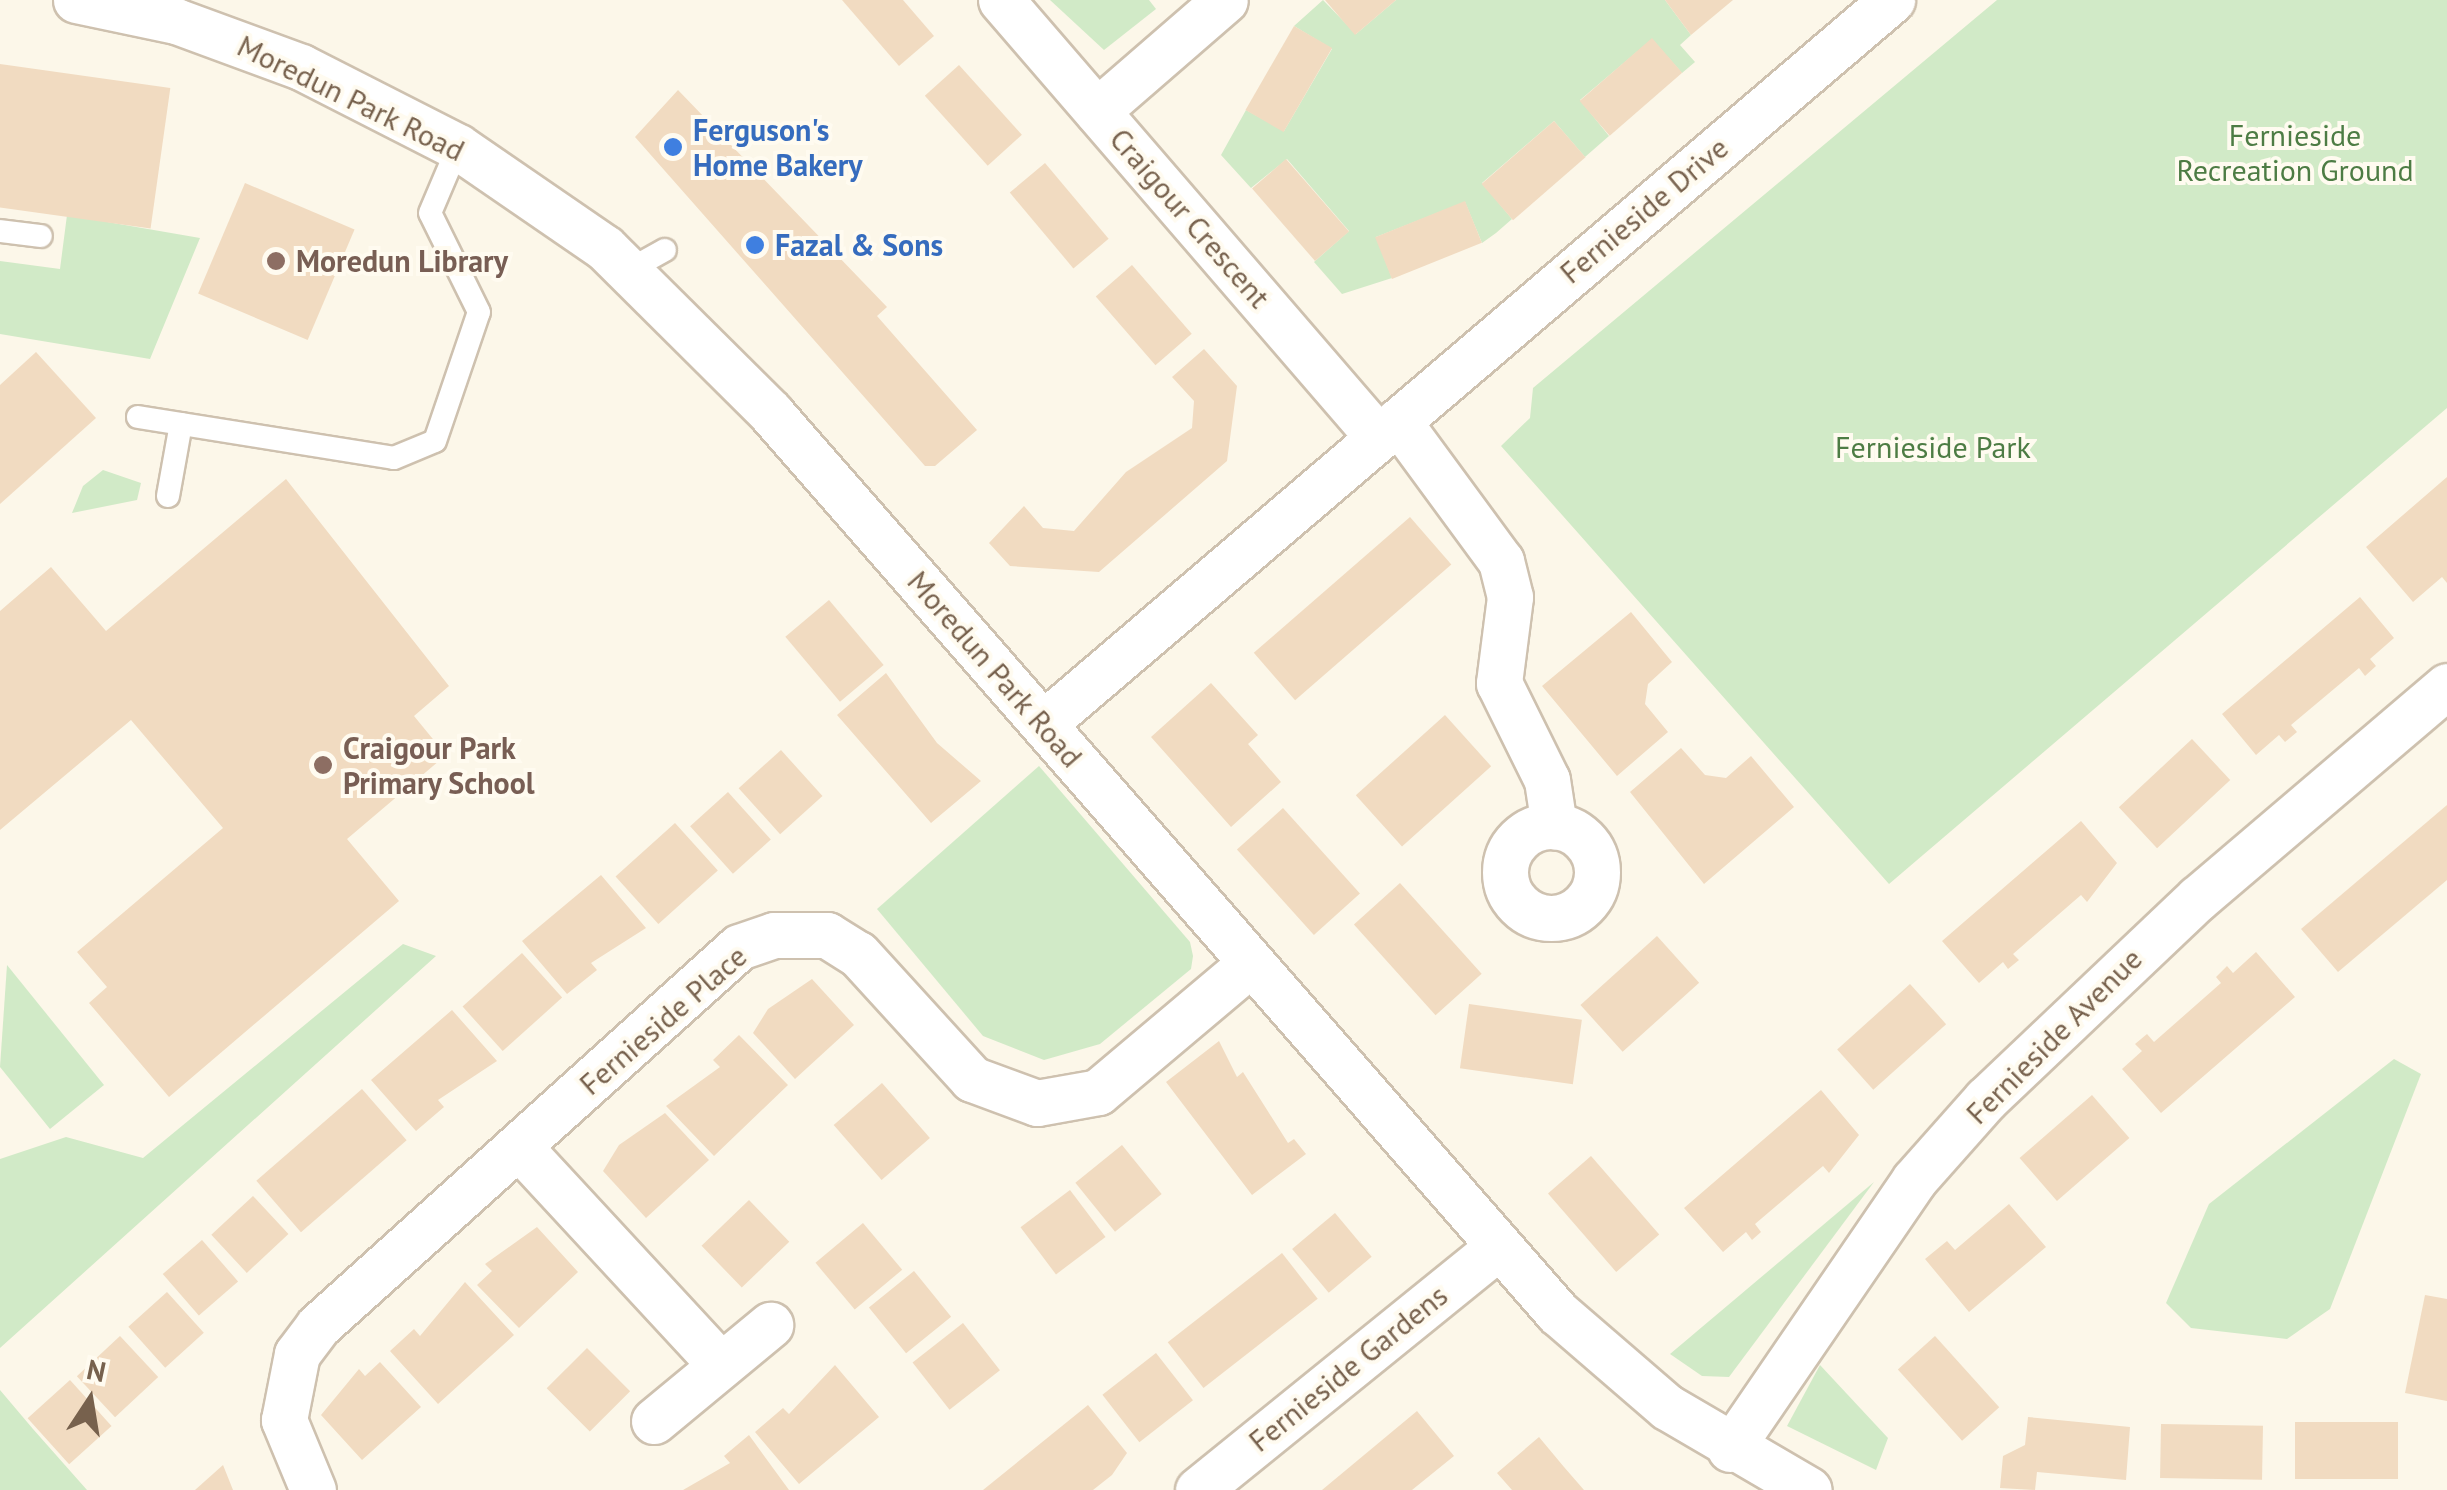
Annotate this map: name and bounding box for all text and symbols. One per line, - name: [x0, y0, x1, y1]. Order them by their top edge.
- street label: Moredun Park Road: [231, 27, 471, 169]
- place label: Ferguson's Home Bakery: [693, 112, 863, 182]
- park label: Fernieside Recreation Ground: [2176, 117, 2414, 188]
- street label: Craigour Crescent: [1102, 121, 1278, 315]
- street label: Fernieside Drive: [1553, 129, 1735, 291]
- marker: Ferguson's Home Bakery: [662, 136, 684, 158]
- place label: Fazal & Sons: [775, 227, 943, 263]
- marker: Fazal & Sons: [744, 234, 766, 256]
- place label: Moredun Library: [296, 243, 508, 279]
- marker: Moredun Library: [265, 250, 287, 272]
- park label: Fernieside Park: [1835, 429, 2031, 465]
- street label: Moredun Park Road: [900, 563, 1090, 775]
- place label: Craigour Park Primary School: [343, 730, 536, 800]
- marker: Craigour Park Primary School: [312, 754, 334, 776]
- street label: Fernieside Place: [572, 938, 754, 1102]
- street label: Fernieside Avenue: [1958, 940, 2150, 1132]
- street label: Fernieside Gardens: [1242, 1277, 1454, 1459]
- north arrow: [40, 1350, 140, 1450]
- text: N: [83, 1350, 109, 1390]

